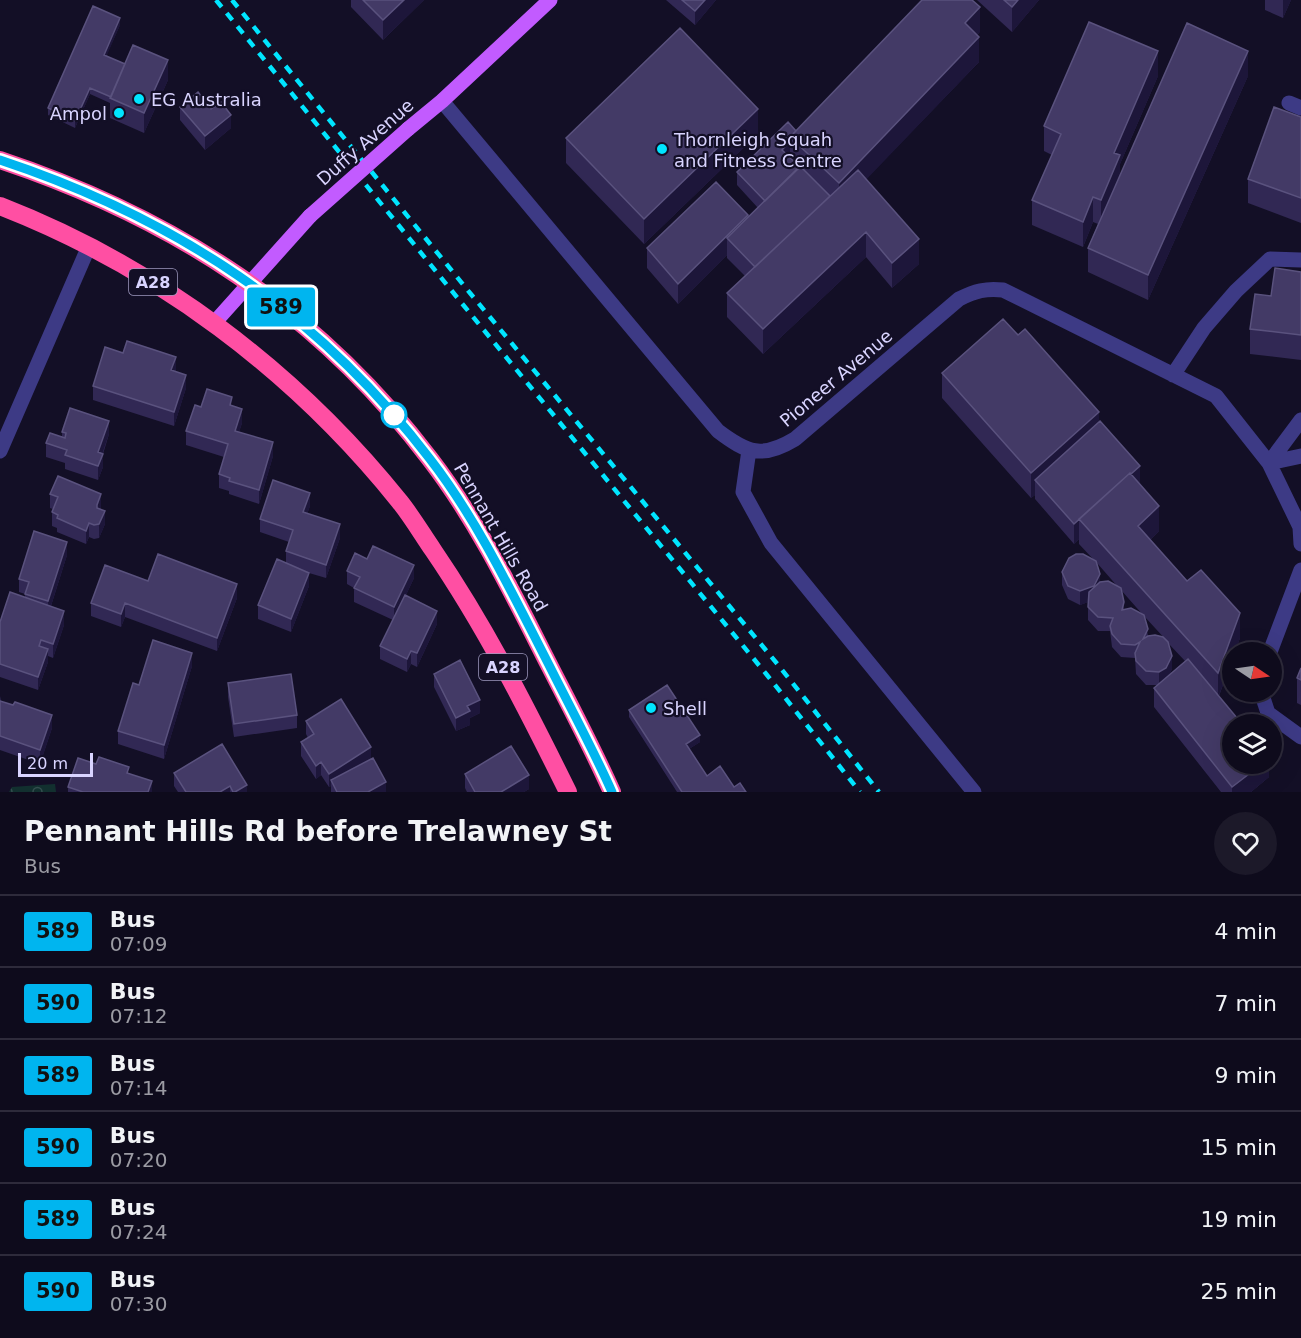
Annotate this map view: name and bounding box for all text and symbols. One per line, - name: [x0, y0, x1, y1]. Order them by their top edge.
- place label: EG Australia: [151, 89, 262, 110]
- marker: EG Australia: [132, 92, 146, 106]
- street label: Duffy Avenue: [312, 94, 418, 190]
- place label: Ampol: [50, 103, 107, 124]
- marker: Ampol: [112, 106, 126, 120]
- place label: Thornleigh Squah and Fitness Centre: [673, 129, 842, 171]
- marker: Thornleigh Squah and Fitness Centre: [655, 142, 669, 156]
- road number: A28: [129, 269, 177, 295]
- line badge: 589: [246, 288, 316, 326]
- text: 589: [259, 295, 303, 319]
- street label: Pioneer Avenue: [776, 325, 896, 431]
- unlabelled marker: [381, 402, 407, 428]
- street label: Pennant Hills Road: [450, 459, 552, 615]
- north arrow: [1222, 642, 1282, 702]
- map controls: [1222, 642, 1282, 774]
- road number: A28: [479, 654, 527, 680]
- place label: Shell: [663, 698, 707, 719]
- marker: Shell: [644, 701, 658, 715]
- button: layers: [1222, 714, 1282, 774]
- scale bar: [18, 750, 93, 778]
- text: 20 m: [27, 754, 68, 773]
- button: heart: [1214, 812, 1277, 875]
- text: Pennant Hills Rd before Trelawney St: [24, 815, 612, 848]
- text: Bus: [24, 854, 61, 878]
- text: Bus: [110, 907, 155, 932]
- text: 589: [36, 919, 80, 943]
- text: 4 min: [1215, 919, 1277, 944]
- text: 07:09: [110, 932, 167, 956]
- text: Bus: [110, 979, 155, 1004]
- text: 590: [36, 991, 80, 1015]
- text: 7 min: [1215, 991, 1277, 1016]
- text: 07:12: [110, 1004, 167, 1028]
- text: Bus: [110, 1051, 155, 1076]
- text: 589: [36, 1063, 80, 1087]
- text: 9 min: [1215, 1063, 1277, 1088]
- text: 07:14: [110, 1076, 167, 1100]
- text: Bus: [110, 1123, 155, 1148]
- text: 590: [36, 1135, 80, 1159]
- text: 15 min: [1201, 1135, 1277, 1160]
- text: 07:20: [110, 1148, 167, 1172]
- text: Bus: [110, 1195, 155, 1220]
- text: 589: [36, 1207, 80, 1231]
- text: 19 min: [1201, 1207, 1277, 1232]
- text: 07:24: [110, 1220, 167, 1244]
- text: Bus: [110, 1267, 155, 1292]
- text: 590: [36, 1279, 80, 1303]
- text: 25 min: [1201, 1279, 1277, 1304]
- text: 07:30: [110, 1292, 167, 1316]

